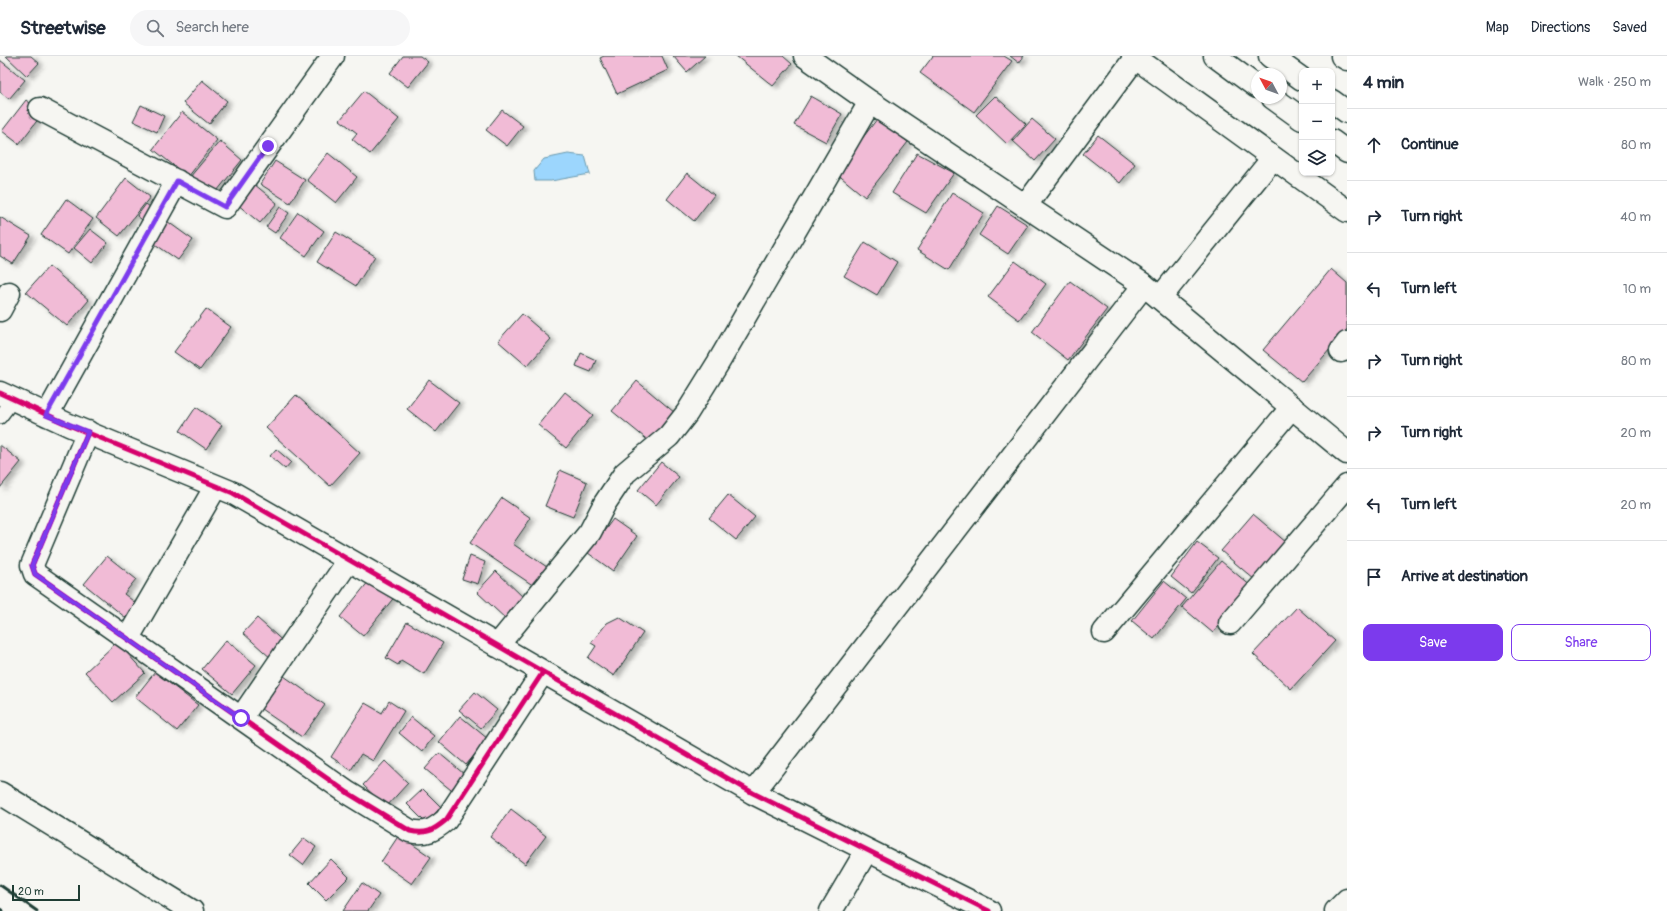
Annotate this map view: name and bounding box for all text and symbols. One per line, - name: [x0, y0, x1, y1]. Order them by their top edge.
- search box: [130, 10, 410, 46]
- text: Streetwise: [20, 16, 106, 40]
- icon: search: [144, 17, 166, 39]
- text: Search here: [176, 18, 249, 37]
- text: Map: [1486, 19, 1509, 36]
- text: Directions: [1531, 19, 1590, 36]
- text: Saved: [1612, 19, 1647, 36]
- north arrow: [1251, 68, 1287, 104]
- map controls: [1299, 68, 1335, 176]
- button: +: [1299, 68, 1335, 104]
- text: 4 min: [1363, 72, 1404, 93]
- text: Walk · 250 m: [1578, 74, 1651, 90]
- button: −: [1299, 104, 1335, 140]
- icon: ahead: [1363, 134, 1385, 156]
- text: Continue: [1401, 135, 1459, 154]
- route end: [259, 137, 277, 155]
- text: 80 m: [1621, 137, 1651, 153]
- button: layers: [1299, 140, 1335, 176]
- icon: right: [1363, 206, 1385, 228]
- text: Turn right: [1401, 207, 1462, 226]
- text: 40 m: [1620, 209, 1651, 225]
- icon: left: [1363, 278, 1385, 300]
- text: Turn left: [1401, 279, 1457, 298]
- text: 10 m: [1623, 281, 1651, 297]
- icon: right: [1363, 350, 1385, 372]
- text: Turn right: [1401, 351, 1462, 370]
- text: 80 m: [1621, 353, 1651, 369]
- icon: right: [1363, 422, 1385, 444]
- text: Turn right: [1401, 423, 1462, 442]
- text: 20 m: [1620, 425, 1651, 441]
- icon: left: [1363, 494, 1385, 516]
- text: Turn left: [1401, 495, 1457, 514]
- text: 20 m: [1620, 497, 1651, 513]
- icon: arrive: [1363, 566, 1385, 588]
- text: Arrive at destination: [1401, 567, 1528, 586]
- button: Save: [1363, 624, 1503, 661]
- button: Share: [1511, 624, 1651, 661]
- route start: [232, 709, 250, 727]
- scale bar: [12, 883, 80, 902]
- text: 20 m: [18, 885, 44, 898]

